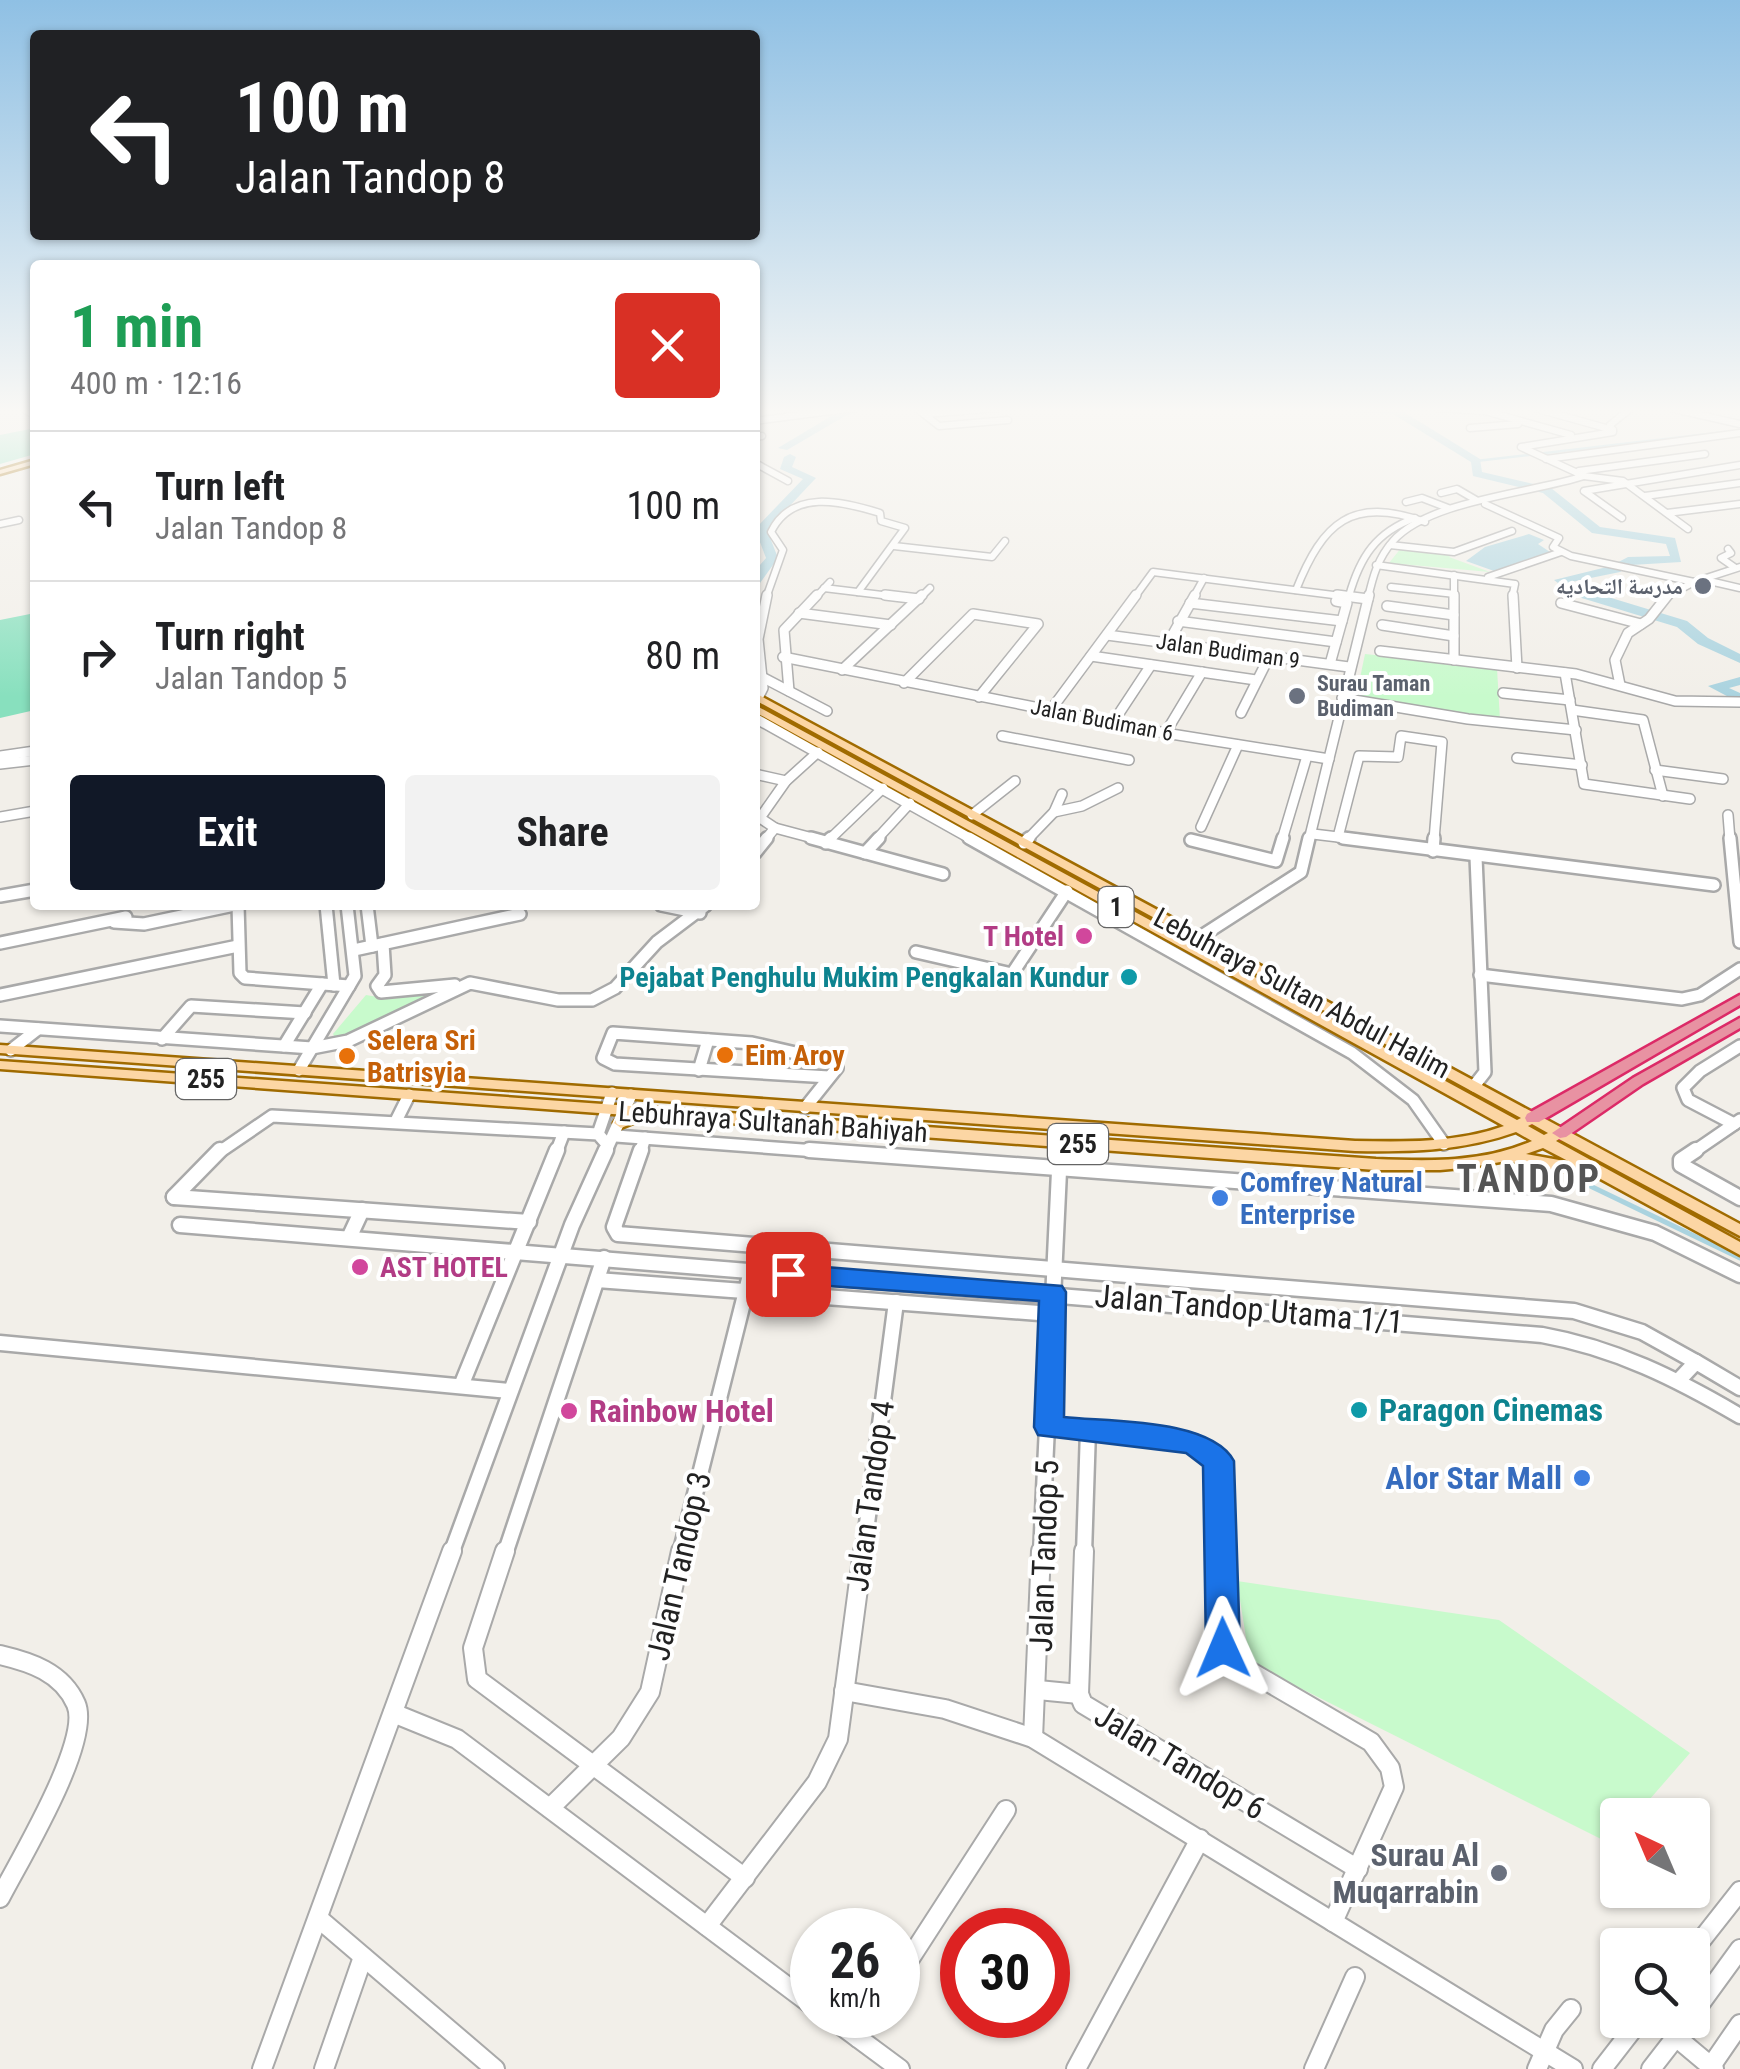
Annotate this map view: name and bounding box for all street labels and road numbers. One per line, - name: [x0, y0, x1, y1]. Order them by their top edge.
- street label: Jalan Budiman 9: [1155, 629, 1301, 673]
- street label: Jalan Budiman 6: [1029, 694, 1175, 746]
- road number: 1: [1098, 887, 1134, 927]
- street label: Lebuhraya Sultan Abdul Halim: [1148, 901, 1456, 1085]
- road number: 255: [176, 1059, 236, 1099]
- street label: Lebuhraya Sultanah Bahiyah: [617, 1095, 929, 1149]
- road number: 255: [1048, 1124, 1108, 1164]
- street label: Jalan Tandop Utama 1/1: [1093, 1277, 1405, 1341]
- street label: Jalan Tandop 4: [838, 1398, 902, 1594]
- street label: Jalan Tandop 5: [1022, 1459, 1066, 1653]
- street label: Jalan Tandop 3: [639, 1468, 719, 1664]
- street label: Jalan Tandop 6: [1088, 1696, 1272, 1828]

